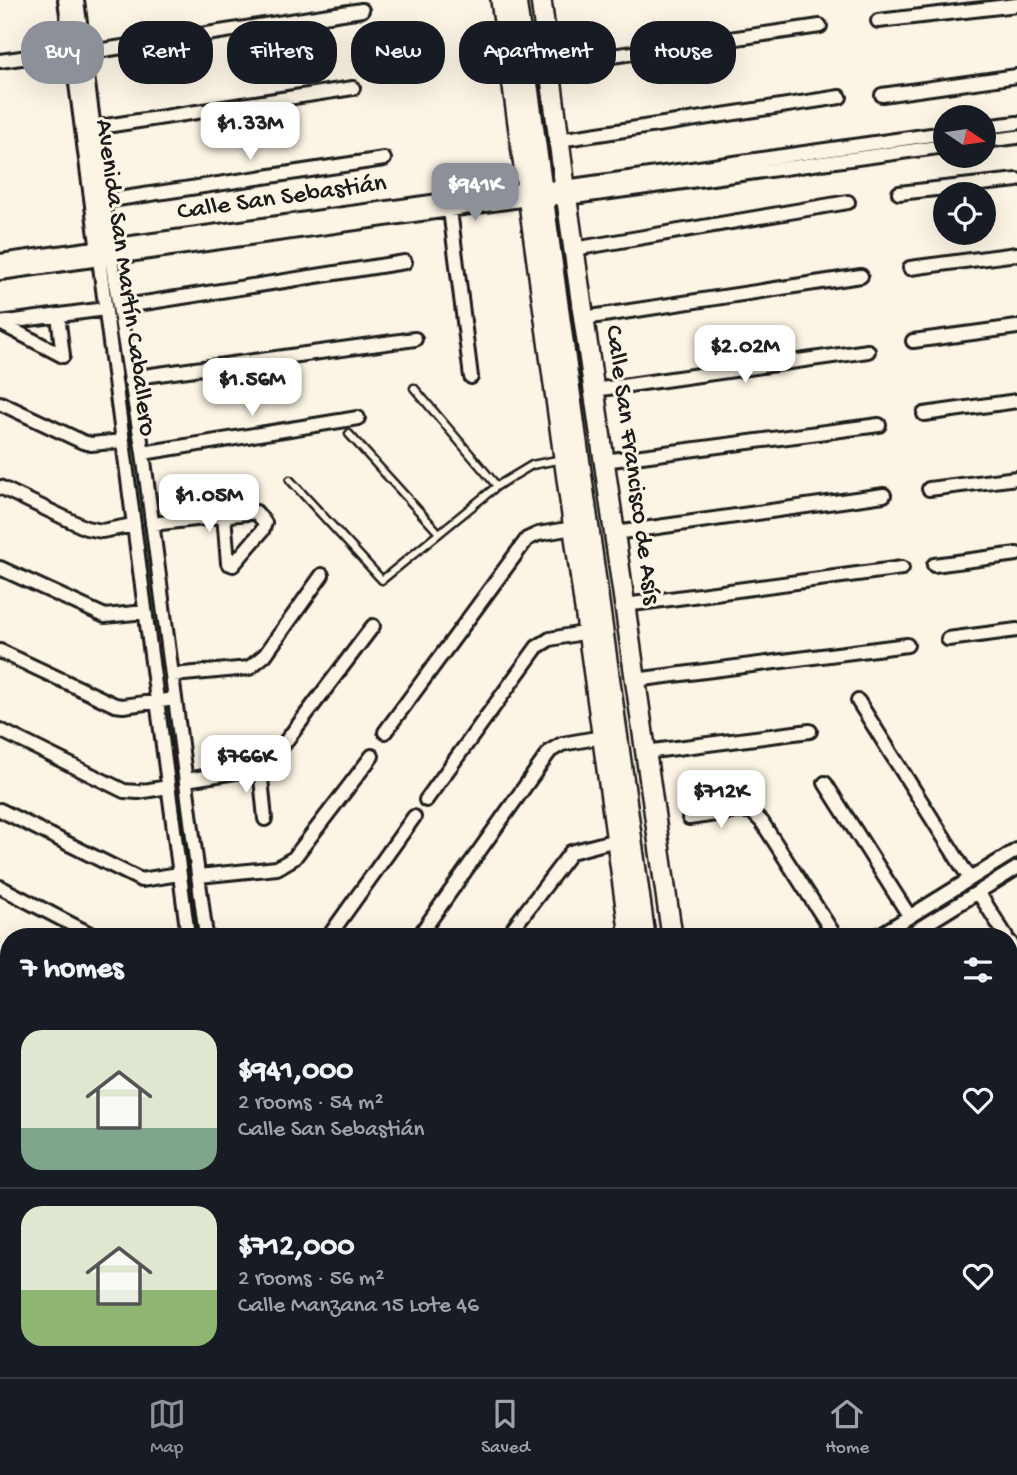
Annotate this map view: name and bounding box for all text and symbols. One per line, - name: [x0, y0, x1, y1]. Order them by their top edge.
- chip: Buy: [21, 21, 104, 84]
- chip: Rent: [118, 21, 213, 84]
- chip: Filters: [227, 21, 337, 84]
- chip: New: [351, 21, 445, 84]
- chip: Apartment: [459, 21, 616, 84]
- chip: House: [630, 21, 736, 84]
- pin: $1.33M: [193, 102, 307, 162]
- north arrow: [933, 105, 996, 168]
- map controls: [933, 105, 996, 245]
- text: $1.33M: [217, 111, 283, 138]
- street label: Avenida San Martín Caballero: [86, 118, 162, 438]
- pin: $941K: [426, 164, 524, 223]
- street label: Calle San Sebastián: [175, 169, 389, 229]
- text: $941K: [448, 172, 502, 199]
- button: locate: [933, 182, 996, 245]
- street label: Calle San Francisco de Asís: [596, 324, 666, 608]
- pin: $2.02M: [688, 326, 802, 385]
- text: $2.02M: [710, 334, 780, 361]
- pin: $1.56M: [195, 358, 309, 418]
- text: $1.56M: [219, 367, 285, 394]
- pin: $1.05M: [152, 475, 266, 534]
- text: $1.05M: [175, 483, 243, 510]
- pin: $766K: [197, 736, 295, 795]
- text: $766K: [217, 744, 275, 771]
- pin: $712K: [672, 770, 770, 830]
- text: $712K: [693, 779, 749, 806]
- icon: filters: [959, 951, 997, 989]
- text: 7 homes: [21, 953, 123, 988]
- text: $941,000: [238, 1055, 353, 1090]
- icon: home: [77, 1058, 161, 1142]
- icon: heart: [959, 1081, 997, 1119]
- text: 2 rooms · 54 m²: [238, 1090, 384, 1117]
- text: Calle San Sebastián: [238, 1117, 424, 1144]
- text: $712,000: [238, 1231, 354, 1266]
- icon: home: [77, 1234, 161, 1318]
- icon: heart: [959, 1257, 997, 1295]
- text: 2 rooms · 56 m²: [238, 1266, 384, 1293]
- text: Calle Manzana 15 Lote 46: [238, 1293, 479, 1320]
- tab: Map: [148, 1395, 186, 1460]
- tab: Saved: [481, 1395, 530, 1460]
- tab: Home: [825, 1395, 869, 1460]

